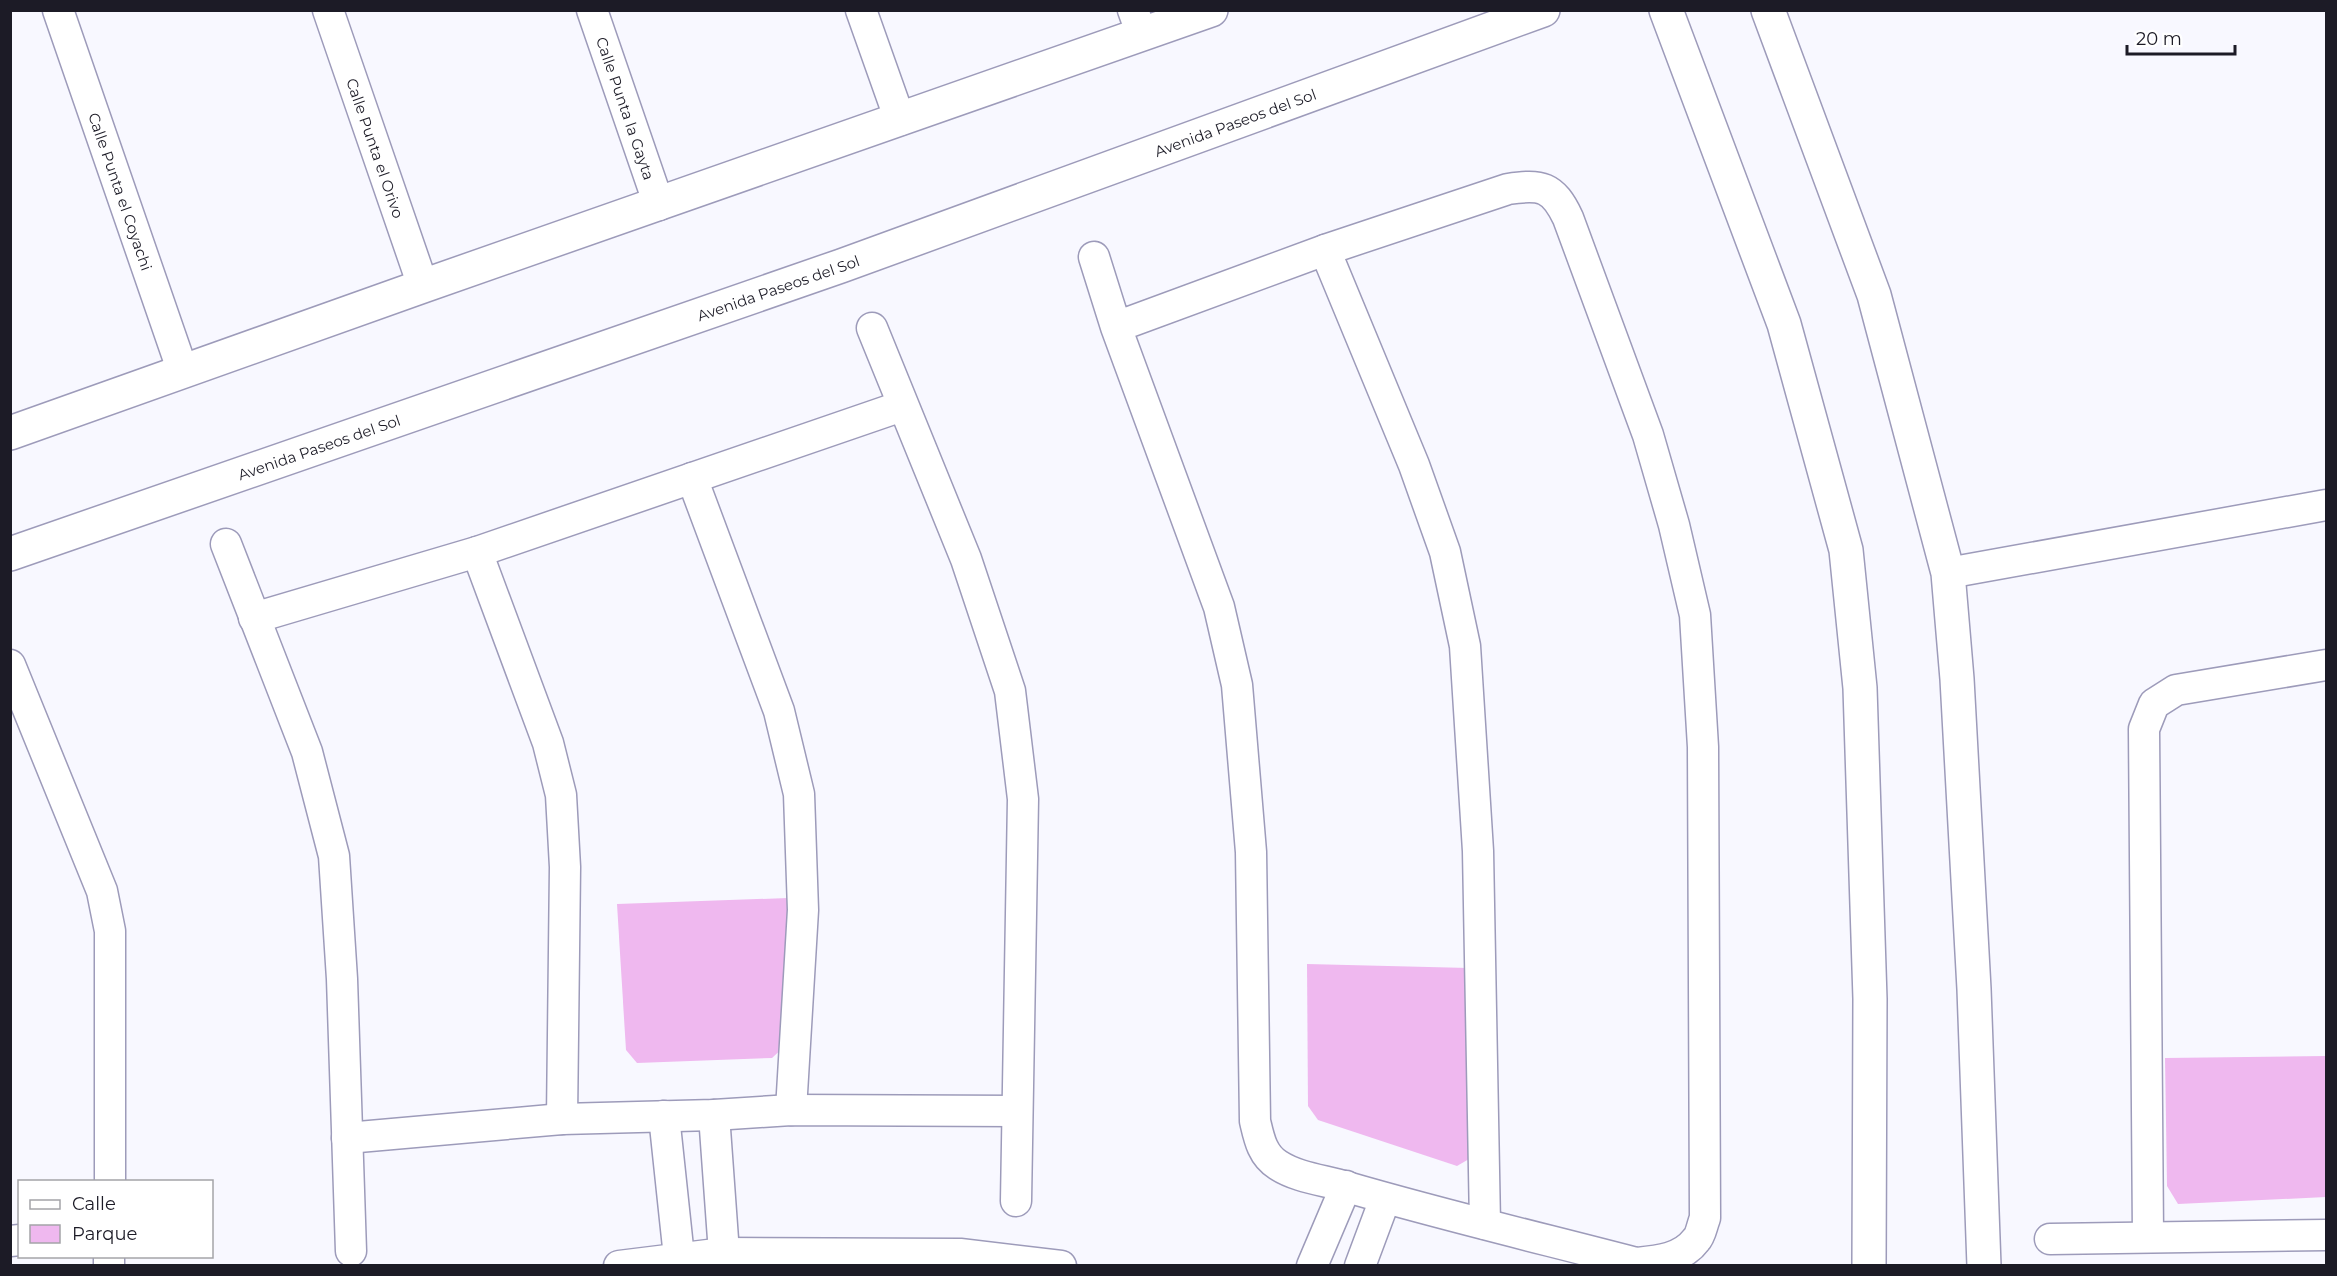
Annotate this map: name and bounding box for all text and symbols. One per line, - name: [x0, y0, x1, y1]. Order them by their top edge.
- scale bar: [2127, 18, 2235, 56]
- text: 20 m: [2136, 28, 2182, 50]
- street label: Calle Punta la Gayta: [592, 34, 659, 182]
- street label: Calle Punta el Orivo: [343, 75, 408, 221]
- street label: Avenida Paseos del Sol: [1152, 84, 1319, 160]
- street label: Calle Punta el Coyachi: [85, 110, 157, 273]
- street label: Avenida Paseos del Sol: [694, 251, 862, 325]
- street label: Avenida Paseos del Sol: [235, 410, 403, 484]
- legend: [18, 1180, 213, 1258]
- text: Calle: [72, 1193, 116, 1215]
- text: Parque: [72, 1223, 138, 1245]

